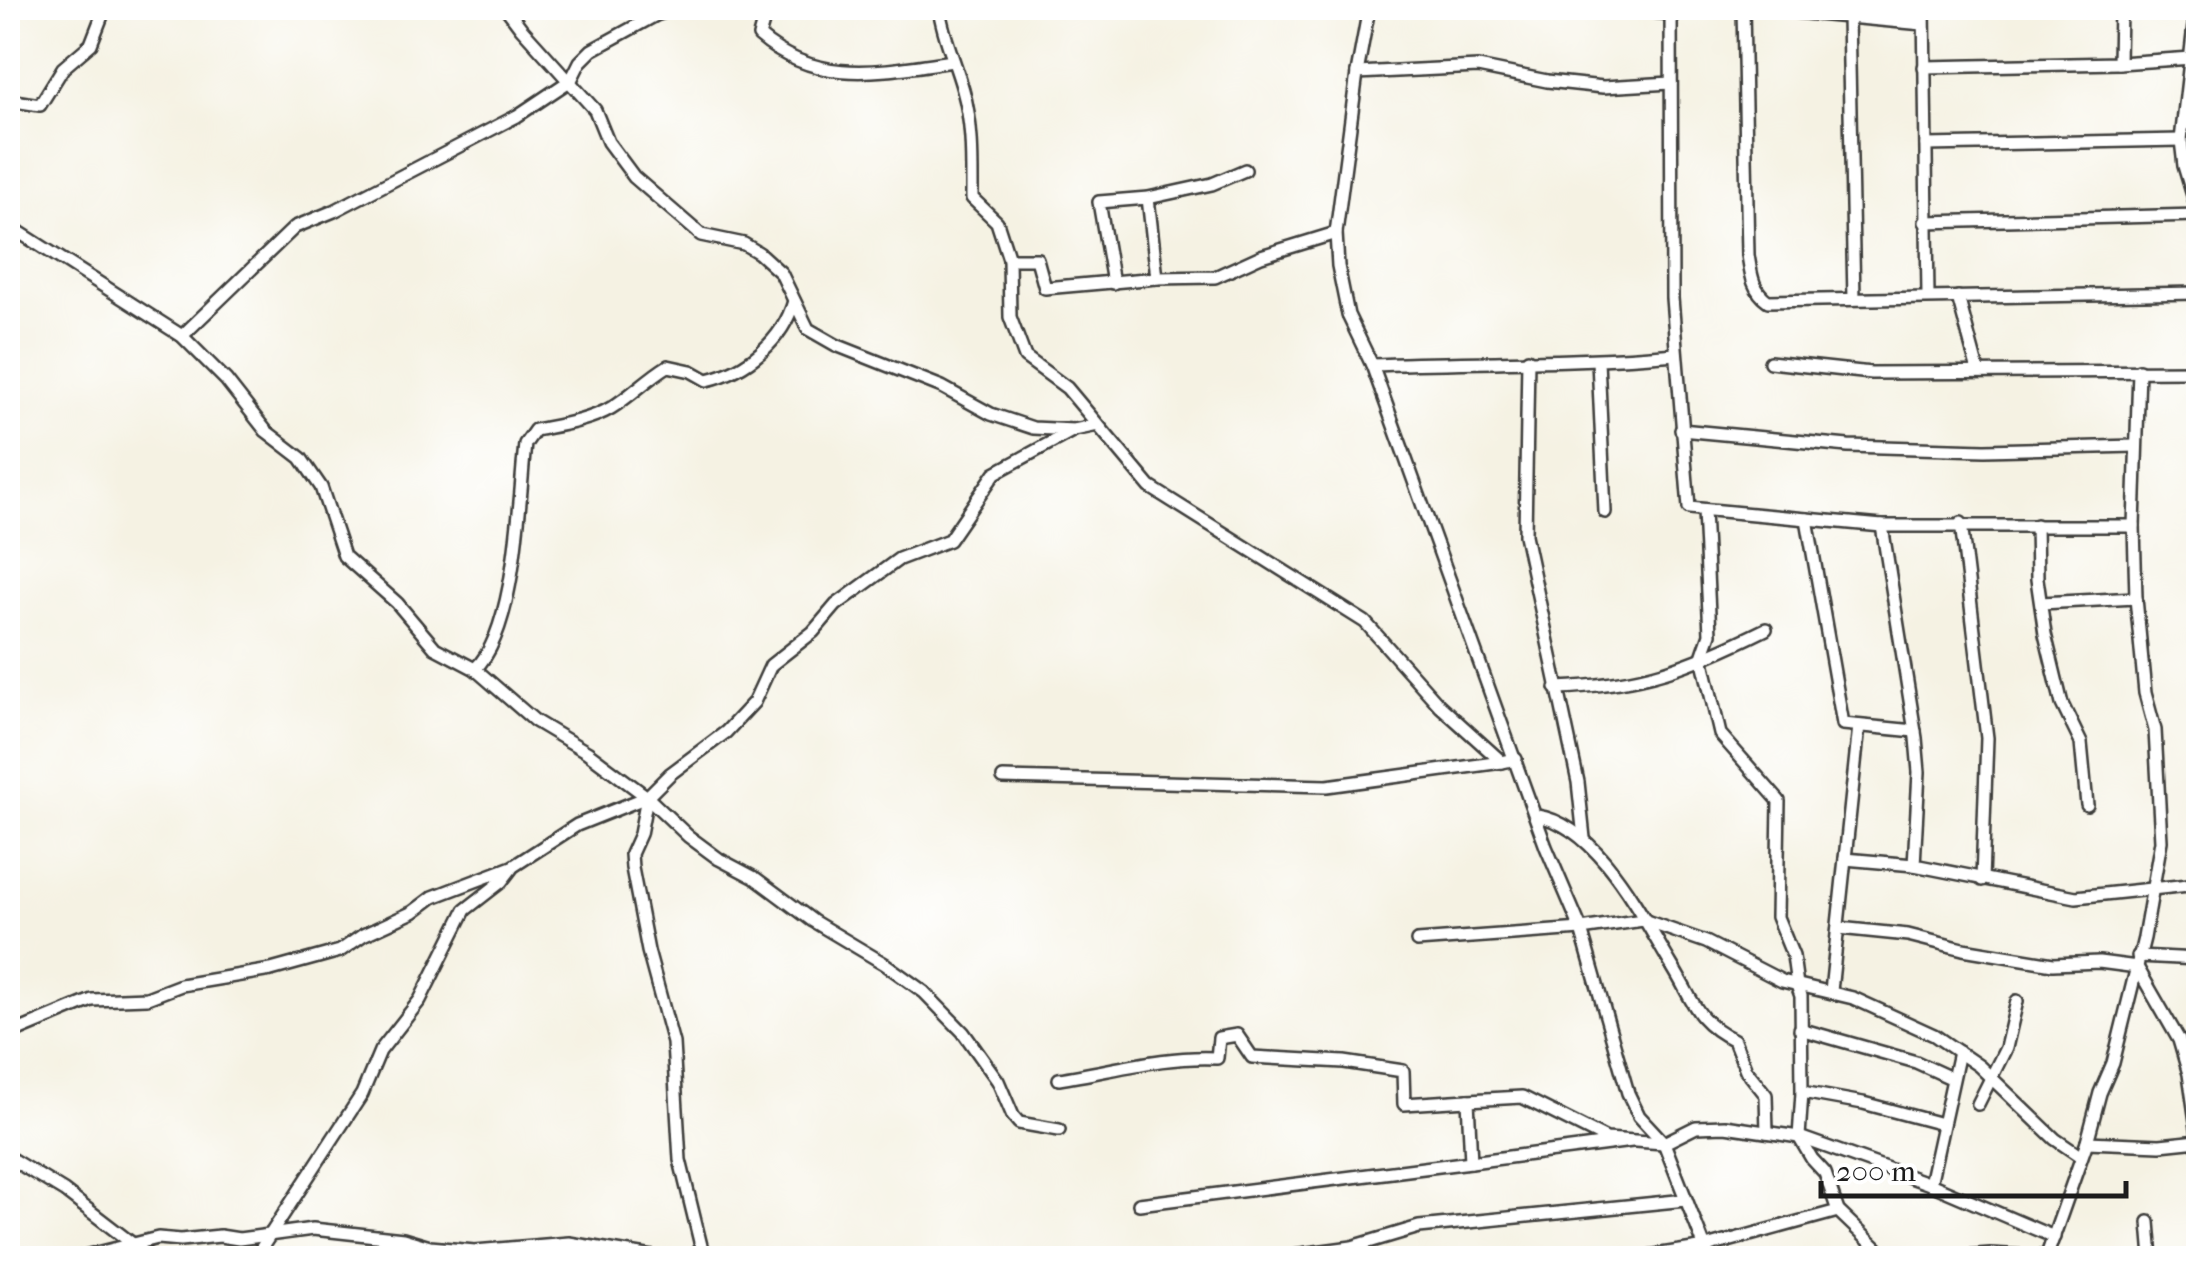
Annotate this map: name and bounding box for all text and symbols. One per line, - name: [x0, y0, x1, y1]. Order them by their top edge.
- scale bar: [1821, 1136, 2126, 1198]
- text: 200 m: [1836, 1154, 1916, 1189]

